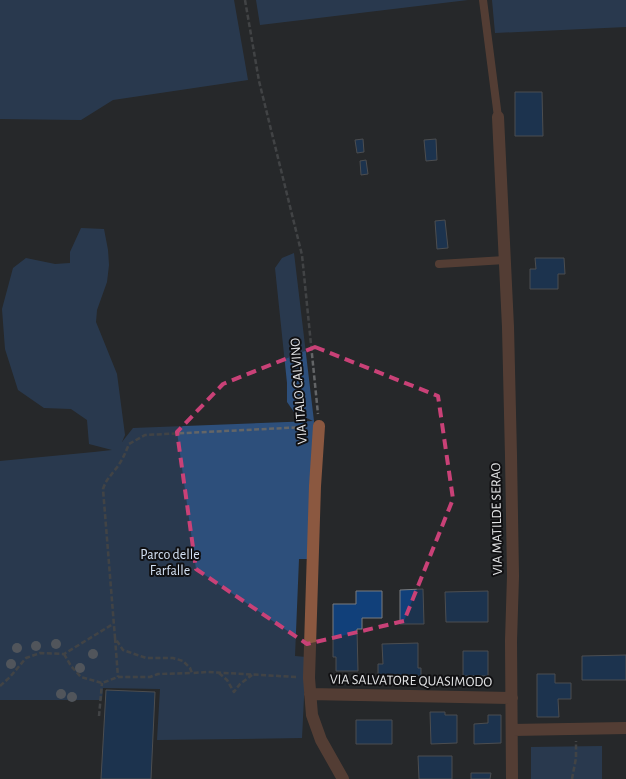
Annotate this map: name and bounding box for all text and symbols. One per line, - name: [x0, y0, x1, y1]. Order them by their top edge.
- street label: VIA ITALO CALVINO: [288, 337, 310, 445]
- street label: VIA MATILDE SERAO: [489, 462, 505, 576]
- park label: Parco delle Farfalle: [140, 548, 200, 578]
- street label: VIA SALVATORE QUASIMODO: [330, 673, 493, 689]

